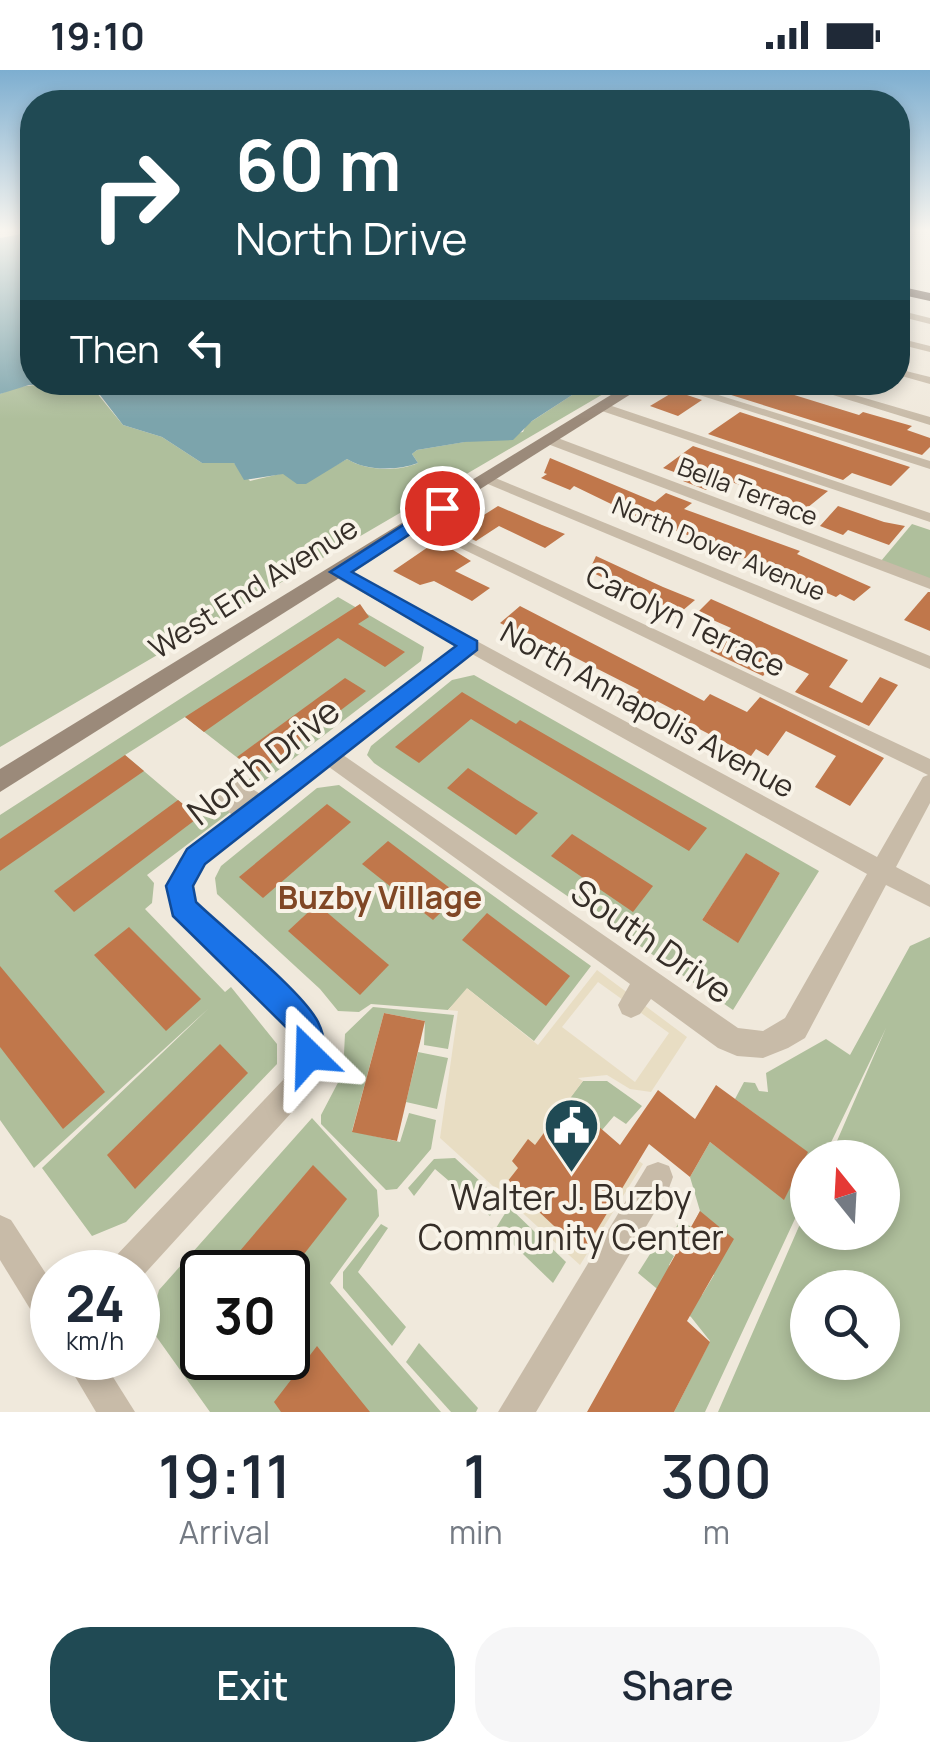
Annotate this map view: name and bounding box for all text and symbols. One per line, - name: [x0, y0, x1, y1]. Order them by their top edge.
- text: 19:10: [50, 9, 145, 61]
- text: 60 m: [235, 116, 402, 212]
- icon: right: [70, 130, 200, 260]
- text: North Drive: [235, 207, 468, 269]
- icon: left: [179, 320, 234, 375]
- text: Then: [70, 322, 159, 374]
- street label: Bella Terrace: [673, 448, 823, 534]
- pin: [400, 466, 485, 551]
- icon: arrive: [415, 481, 470, 536]
- street label: North Dover Avenue: [607, 487, 831, 609]
- street label: West End Avenue: [141, 506, 365, 668]
- street label: Carolyn Terrace: [579, 554, 793, 686]
- street label: North Annapolis Avenue: [494, 611, 802, 807]
- street label: North Drive: [177, 686, 349, 836]
- street label: South Drive: [562, 868, 742, 1014]
- district label: Buzby Village: [278, 875, 482, 919]
- position arrow: [257, 1003, 361, 1107]
- public building icon: Walter J. Buzby Community Center: [541, 1096, 601, 1175]
- north arrow: [790, 1140, 900, 1250]
- map controls: [790, 1140, 900, 1380]
- place label: Walter J. Buzby Community Center: [418, 1173, 724, 1261]
- speed limit sign: 30: [180, 1250, 310, 1380]
- text: 24: [65, 1269, 125, 1337]
- button: search: [790, 1270, 900, 1380]
- text: km/h: [66, 1323, 124, 1358]
- text: 19:11: [158, 1434, 291, 1516]
- text: 1: [463, 1434, 488, 1516]
- text: 300: [661, 1434, 772, 1516]
- text: Arrival: [179, 1510, 270, 1554]
- text: min: [449, 1510, 503, 1554]
- text: m: [703, 1510, 730, 1554]
- button: Exit: [50, 1627, 455, 1742]
- button: Share: [475, 1627, 880, 1742]

